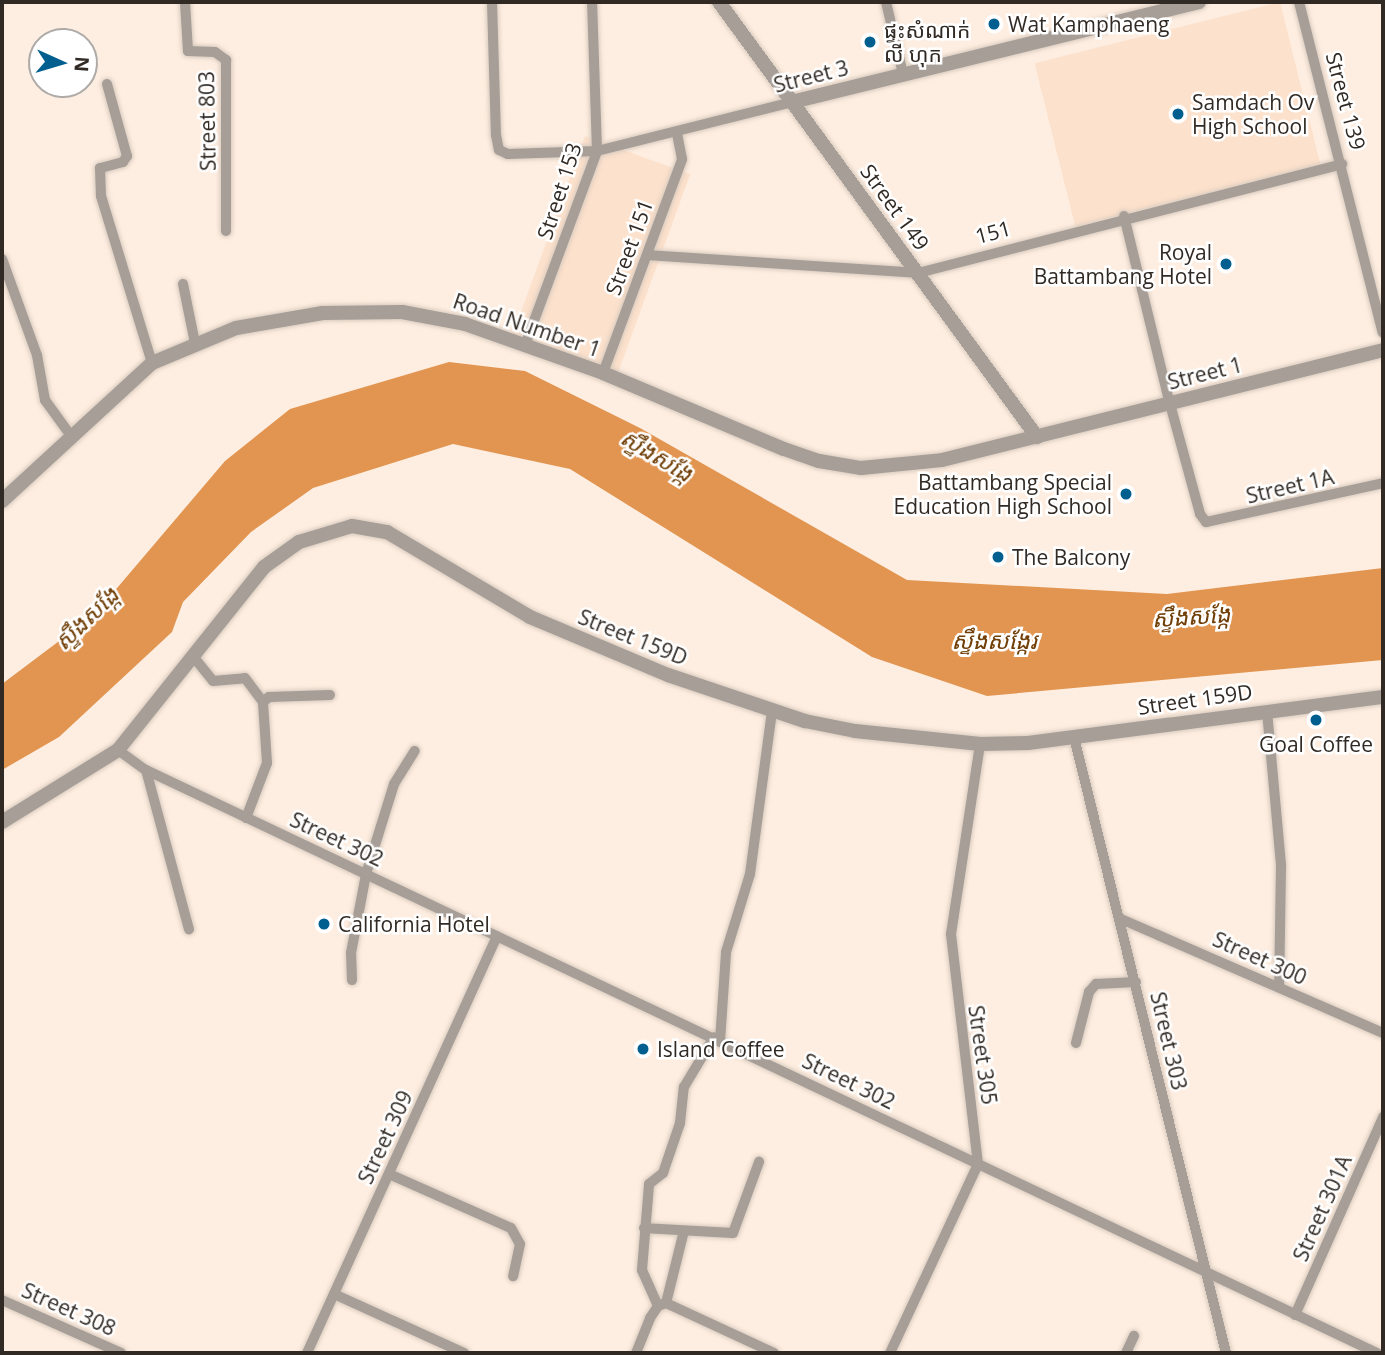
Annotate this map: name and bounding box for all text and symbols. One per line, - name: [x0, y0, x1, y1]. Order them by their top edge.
- place label: Wat Kamphaeng: [1008, 11, 1169, 37]
- marker: Wat Kamphaeng: [986, 16, 1002, 32]
- place label: ផ្ទះសំណាក់ លី ហុក: [884, 17, 970, 67]
- north arrow: [28, 28, 98, 98]
- marker: ផ្ទះសំណាក់ លី ហុក: [862, 34, 878, 50]
- street label: Street 139: [1321, 49, 1371, 153]
- street label: Street 3: [771, 55, 851, 97]
- text: N: [68, 56, 95, 73]
- street label: Street 803: [194, 71, 220, 171]
- place label: Samdach Ov High School: [1192, 89, 1314, 139]
- marker: Samdach Ov High School: [1170, 106, 1186, 122]
- street label: Street 153: [532, 139, 586, 243]
- street label: Street 149: [855, 159, 935, 255]
- street label: Street 151: [600, 196, 658, 298]
- street label: 151: [972, 215, 1014, 249]
- place label: Royal Battambang Hotel: [1034, 239, 1212, 289]
- marker: Royal Battambang Hotel: [1218, 256, 1234, 272]
- street label: Road Number 1: [450, 288, 604, 362]
- street label: Street 1: [1165, 352, 1245, 394]
- water label: ស្ទឹងសង្កែ: [616, 423, 698, 487]
- street label: Street 1A: [1244, 464, 1336, 508]
- place label: Battambang Special Education High School: [894, 469, 1112, 519]
- marker: Battambang Special Education High School: [1118, 486, 1134, 502]
- place label: The Balcony: [1012, 544, 1130, 570]
- marker: The Balcony: [990, 549, 1006, 565]
- water label: ស្ទឹងសង្កែ: [48, 581, 124, 655]
- water label: ស្ទឹងសង្កែ: [1151, 599, 1231, 633]
- street label: Street 159D: [575, 604, 691, 670]
- water label: ស្ទឹងសង្កែរ: [951, 626, 1037, 654]
- street label: Street 159D: [1136, 678, 1254, 720]
- marker: Goal Coffee: [1308, 712, 1324, 728]
- place label: Goal Coffee: [1259, 731, 1373, 757]
- street label: Street 302: [286, 806, 388, 872]
- place label: California Hotel: [338, 911, 490, 937]
- marker: California Hotel: [316, 916, 332, 932]
- street label: Street 300: [1209, 926, 1311, 990]
- street label: Street 303: [1145, 989, 1193, 1093]
- street label: Street 305: [964, 1004, 1002, 1106]
- place label: Island Coffee: [657, 1036, 785, 1062]
- marker: Island Coffee: [635, 1041, 651, 1057]
- street label: Street 302: [798, 1048, 900, 1114]
- street label: Street 309: [352, 1086, 418, 1188]
- street label: Street 301A: [1287, 1151, 1357, 1265]
- street label: Street 308: [18, 1277, 120, 1341]

